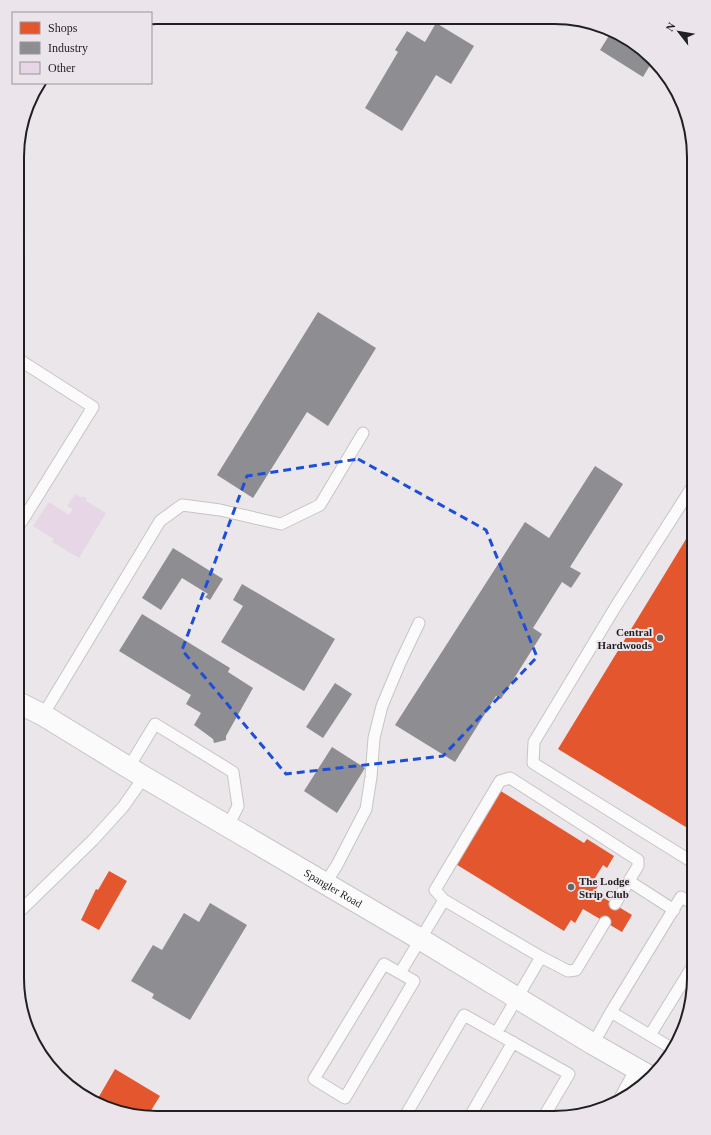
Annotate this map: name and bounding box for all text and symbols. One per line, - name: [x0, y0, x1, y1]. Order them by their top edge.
- legend: [12, 12, 152, 84]
- north arrow: [659, 12, 699, 52]
- text: N: [663, 20, 678, 33]
- text: Shops: [48, 21, 78, 35]
- text: Industry: [48, 41, 88, 55]
- text: Other: [48, 61, 75, 75]
- place label: Central Hardwoods: [598, 626, 653, 651]
- marker: Central Hardwoods: [655, 633, 665, 643]
- street label: Spangler Road: [302, 866, 365, 910]
- place label: The Lodge Strip Club: [579, 875, 630, 900]
- marker: The Lodge Strip Club: [566, 882, 576, 892]

